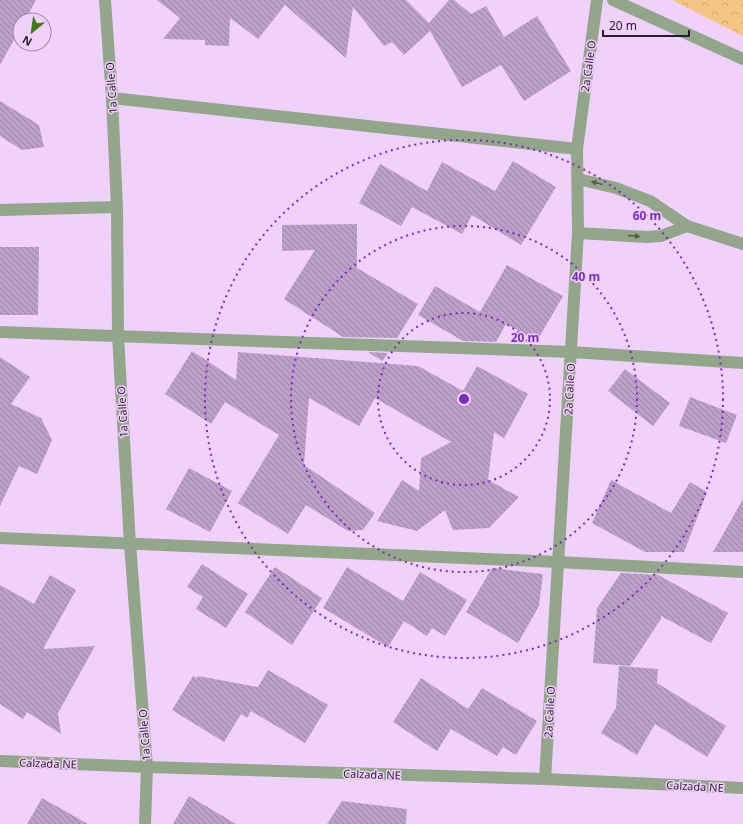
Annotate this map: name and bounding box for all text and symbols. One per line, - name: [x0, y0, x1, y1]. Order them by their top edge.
- north arrow: [12, 12, 52, 52]
- scale bar: [603, 12, 689, 38]
- text: 20 m: [609, 17, 637, 34]
- text: N: [19, 32, 34, 50]
- street label: 2a Calle O: [577, 39, 599, 93]
- street label: 1a Calle O: [102, 62, 120, 114]
- one-way arrow: [591, 180, 603, 186]
- text: 60 m: [633, 207, 661, 224]
- one-way arrow: [628, 233, 640, 240]
- text: 40 m: [572, 268, 600, 285]
- text: 20 m: [511, 329, 539, 346]
- street label: 2a Calle O: [560, 363, 578, 415]
- street label: 1a Calle O: [113, 386, 131, 438]
- centre of rings: [457, 392, 471, 406]
- street label: 2a Calle O: [540, 686, 558, 738]
- street label: 1a Calle O: [135, 709, 153, 761]
- street label: Calzada NE: [19, 754, 77, 772]
- street label: Calzada NE: [343, 765, 401, 783]
- street label: Calzada NE: [666, 777, 724, 795]

